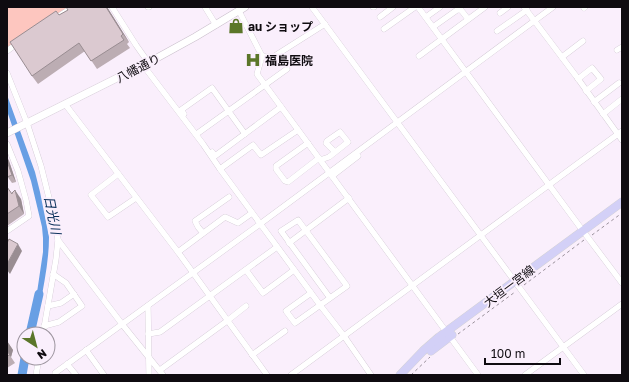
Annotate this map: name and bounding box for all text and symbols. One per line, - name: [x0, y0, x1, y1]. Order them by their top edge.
- shop icon: au ショップ: [227, 17, 245, 35]
- place label: au ショップ: [248, 19, 313, 34]
- street label: 八幡通り: [113, 50, 163, 86]
- hospital icon: 福島医院: [244, 51, 262, 69]
- place label: 福島医院: [265, 53, 313, 68]
- water label: 日光川: [41, 194, 65, 238]
- street label: 大垣一宮線: [481, 262, 537, 310]
- north arrow: [16, 326, 56, 366]
- scale bar: [485, 340, 560, 366]
- text: 100 m: [491, 346, 525, 361]
- text: N: [35, 347, 49, 362]

